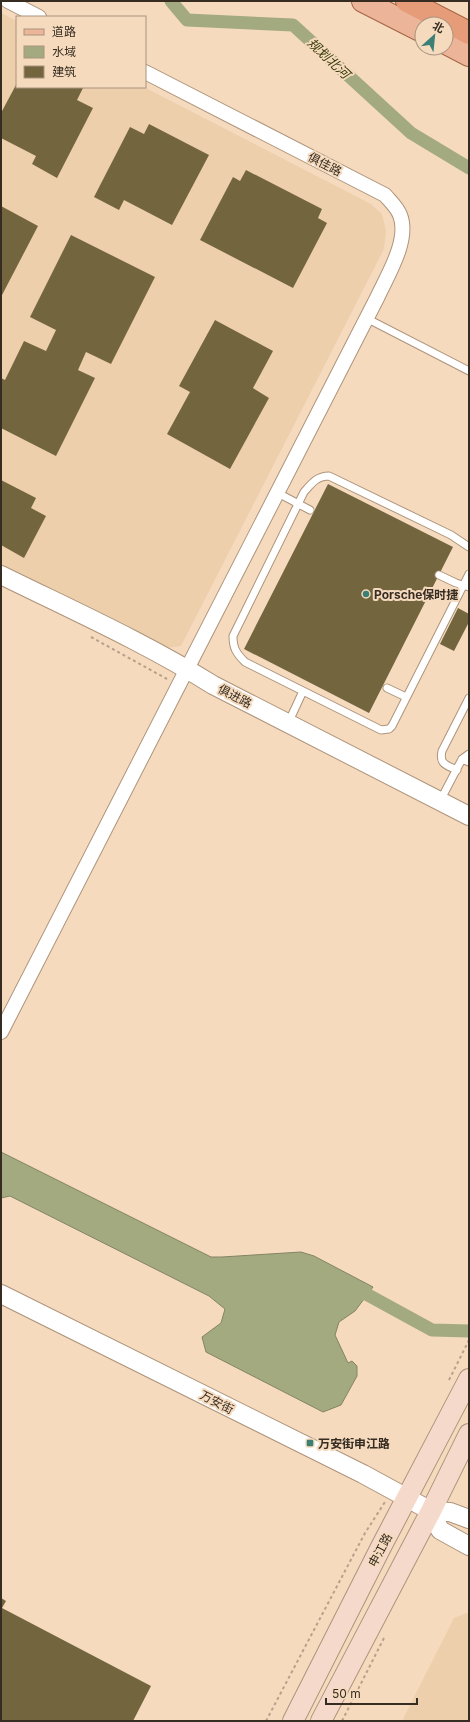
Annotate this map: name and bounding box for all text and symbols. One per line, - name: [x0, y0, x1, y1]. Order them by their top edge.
- legend: [16, 16, 146, 88]
- north arrow: [414, 16, 454, 56]
- text: 北: [430, 18, 447, 36]
- text: 道路: [52, 24, 76, 39]
- water label: 规划北河: [305, 34, 356, 84]
- text: 水域: [52, 44, 76, 59]
- text: 建筑: [52, 64, 76, 79]
- street label: 俱佳路: [306, 149, 344, 179]
- place label: Porsche保时捷: [374, 587, 458, 602]
- marker: Porsche保时捷: [361, 589, 371, 599]
- street label: 俱进路: [216, 681, 254, 711]
- street label: 万安街: [198, 1387, 236, 1417]
- place label: 万安街申江路: [318, 1436, 390, 1451]
- marker: 万安街申江路: [305, 1438, 315, 1448]
- street label: 申江路: [365, 1531, 395, 1569]
- scale bar: [326, 1680, 417, 1706]
- text: 50 m: [332, 1686, 361, 1701]

